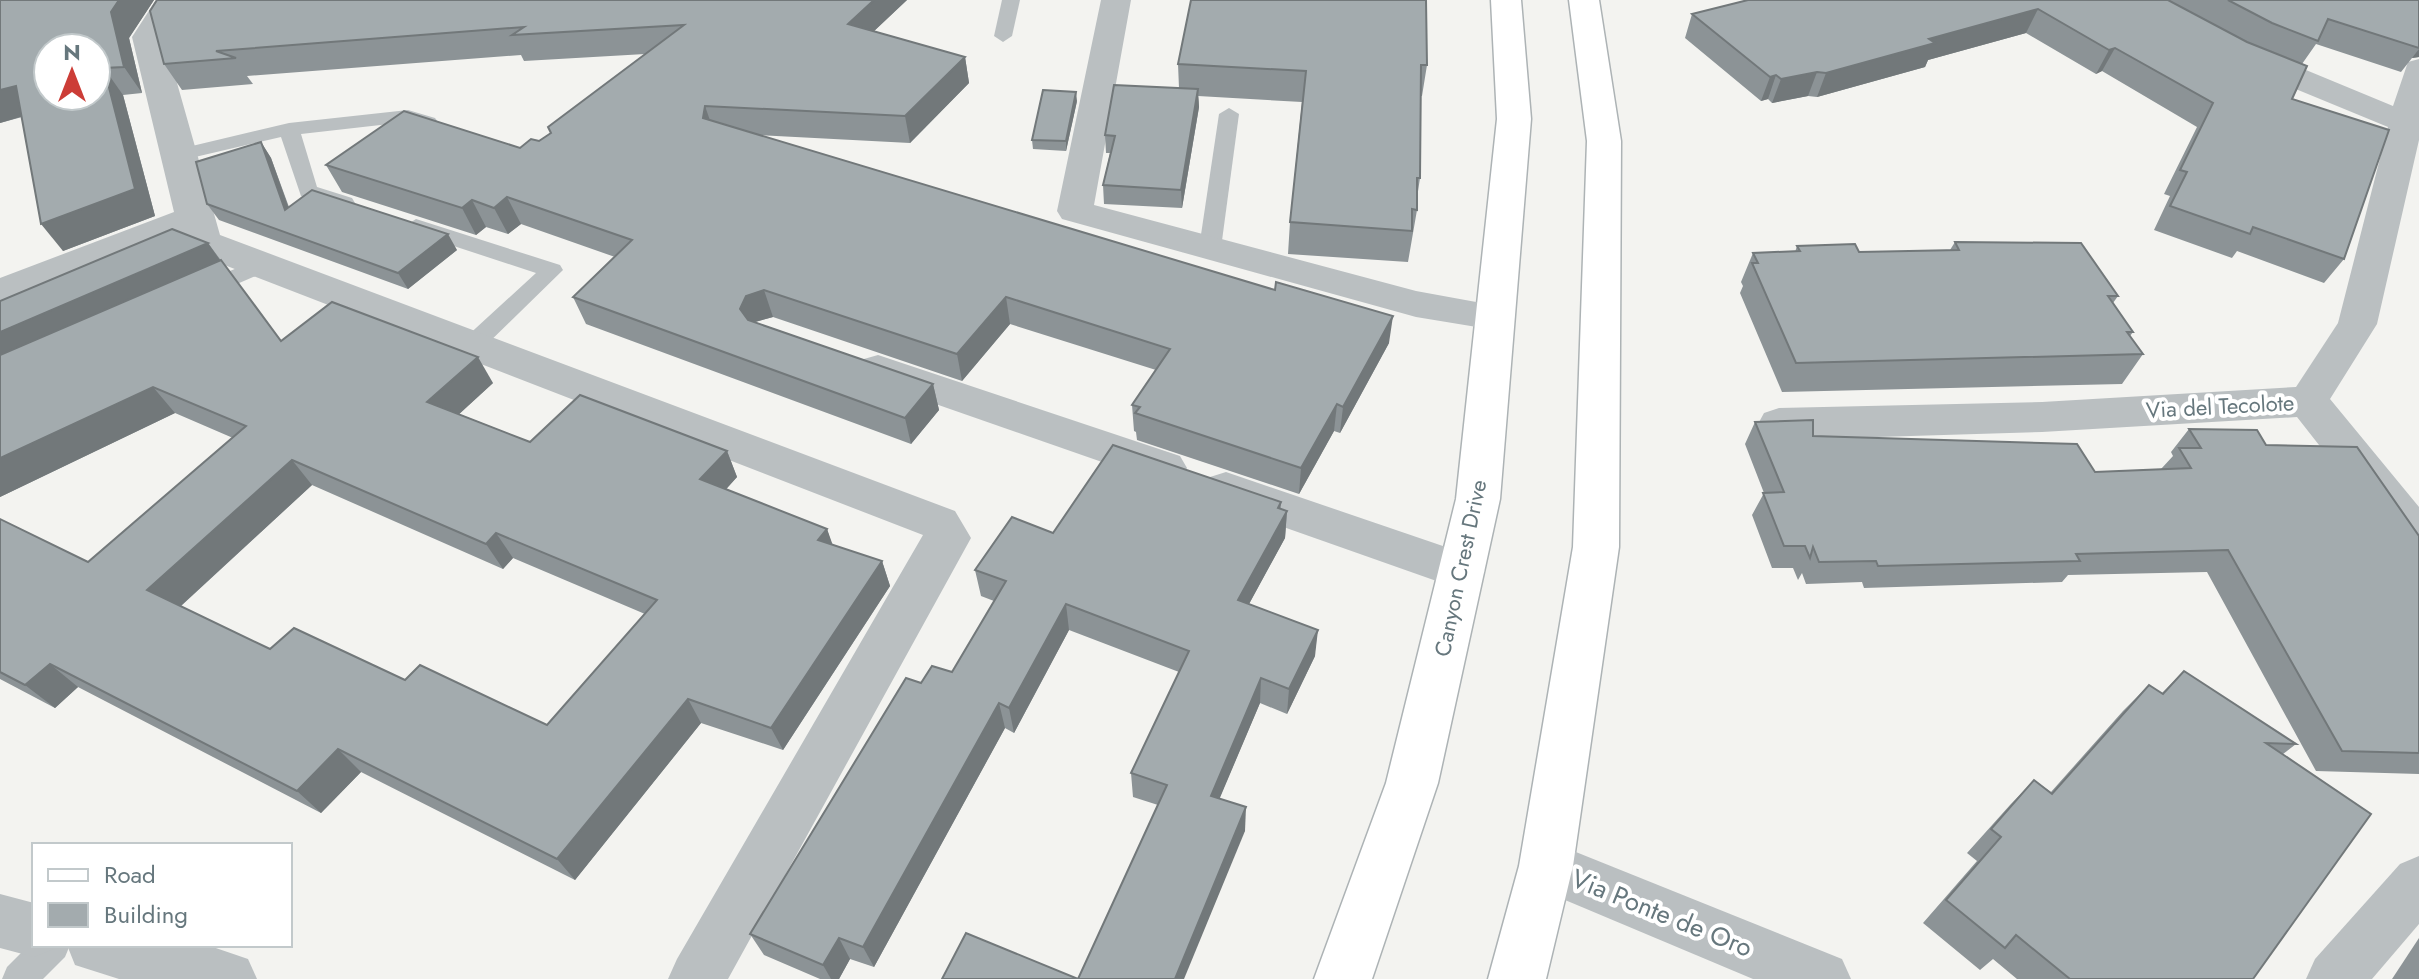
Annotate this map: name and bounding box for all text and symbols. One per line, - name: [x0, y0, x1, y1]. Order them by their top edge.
- north arrow: [32, 32, 112, 112]
- text: N: [63, 36, 81, 68]
- street label: Via del Tecolote: [2145, 386, 2295, 426]
- street label: Canyon Crest Drive: [1426, 477, 1494, 659]
- legend: [32, 843, 292, 947]
- text: Road: [104, 857, 156, 892]
- street label: Via Ponte de Oro: [1566, 859, 1758, 967]
- text: Building: [104, 897, 188, 932]

